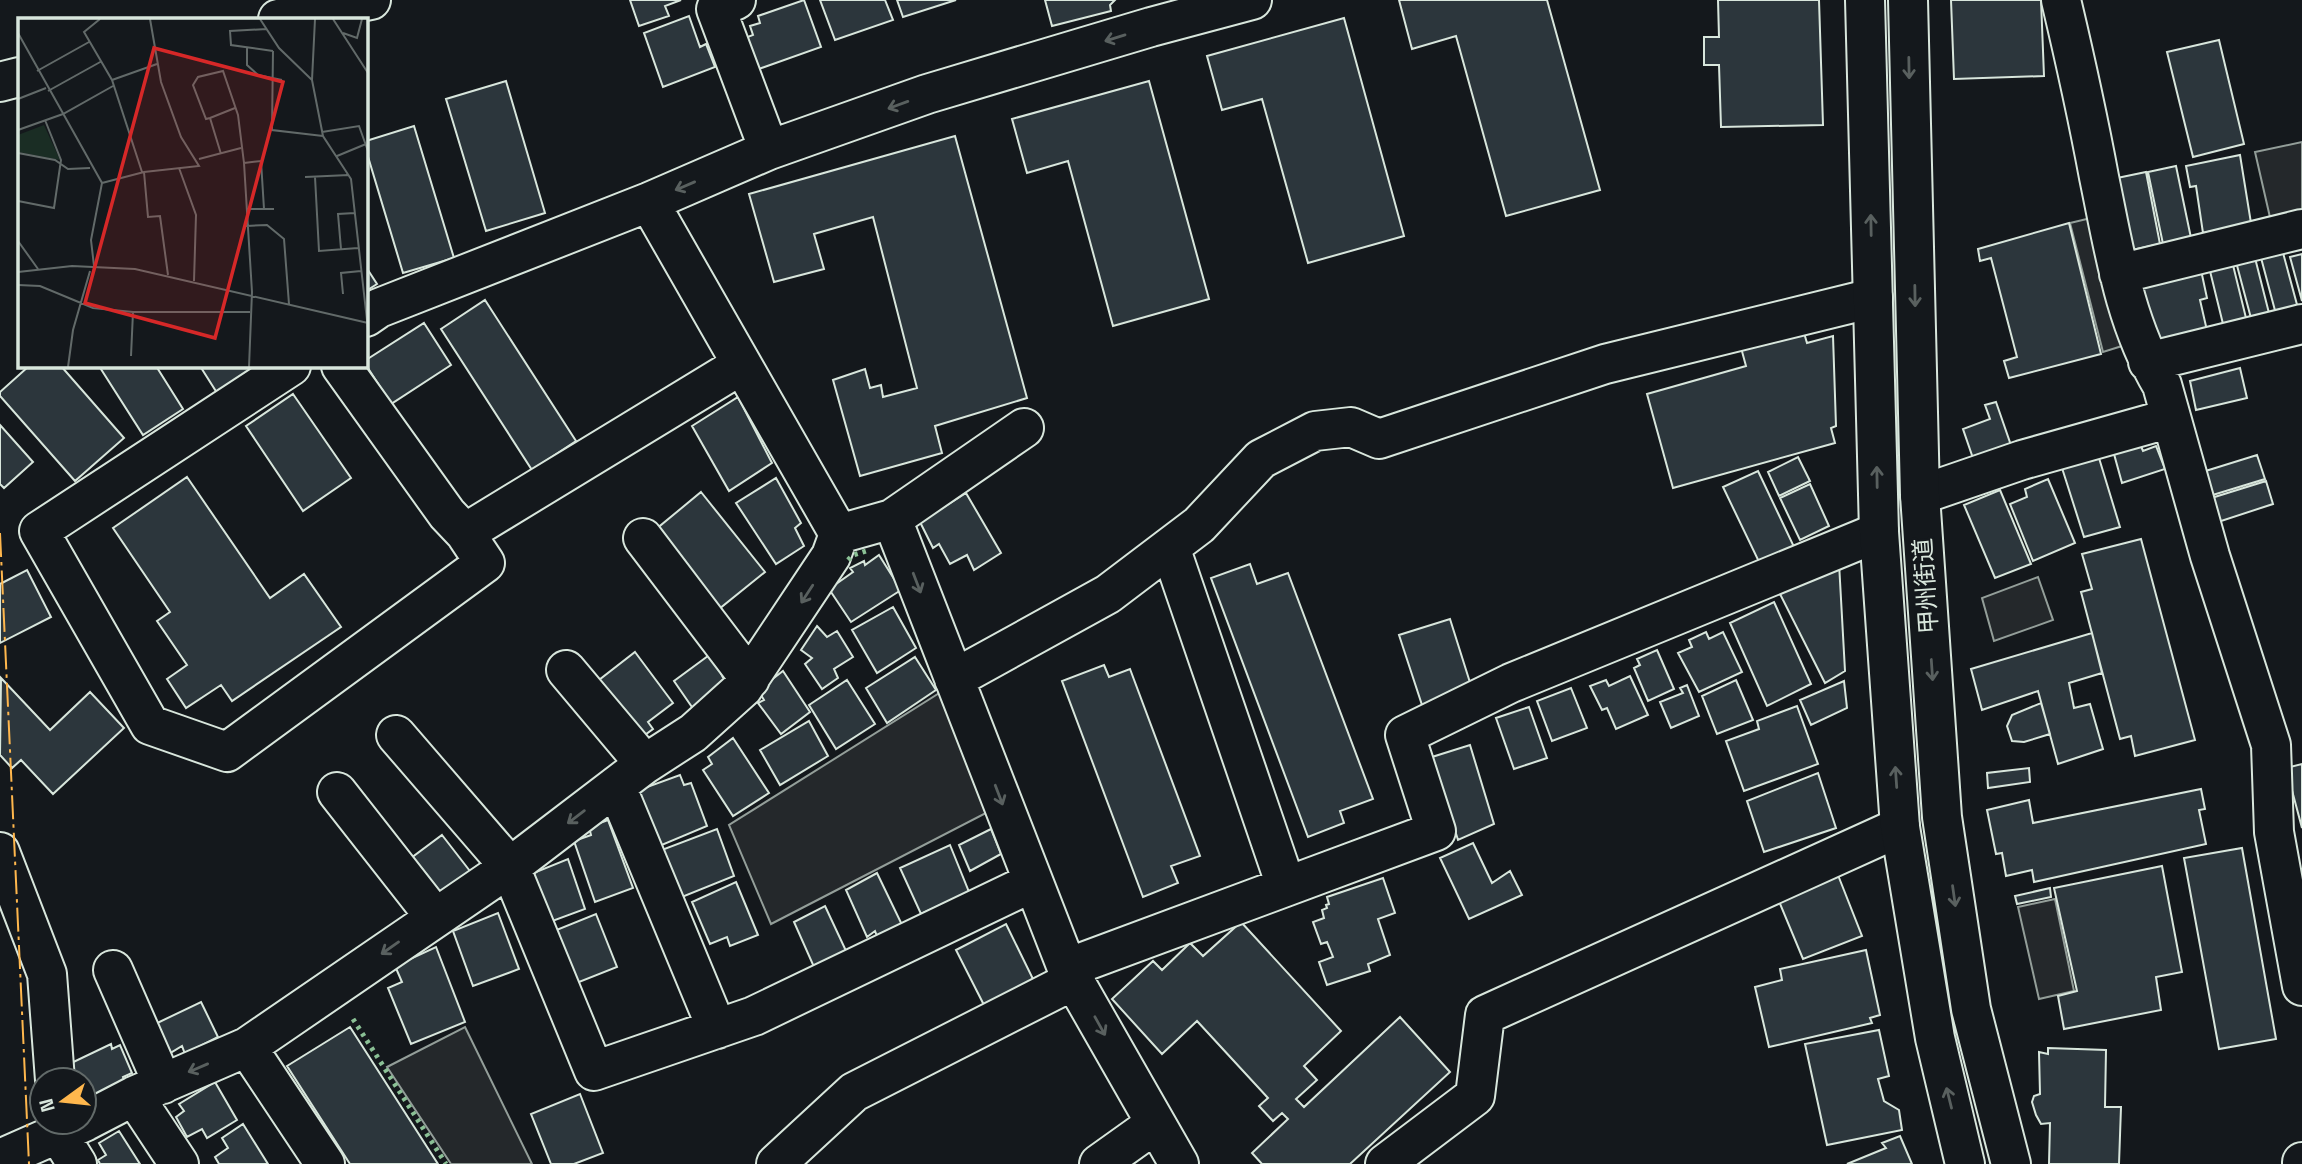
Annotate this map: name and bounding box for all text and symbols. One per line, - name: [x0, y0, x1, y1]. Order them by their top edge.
- inset map: [18, 18, 368, 368]
- one-way arrow: [1104, 33, 1126, 46]
- one-way arrow: [1903, 56, 1916, 79]
- one-way arrow: [887, 100, 909, 112]
- one-way arrow: [675, 180, 697, 193]
- one-way arrow: [1864, 213, 1878, 236]
- one-way arrow: [1908, 284, 1922, 307]
- one-way arrow: [1871, 465, 1884, 488]
- street label: 甲州街道: [1907, 537, 1944, 635]
- one-way arrow: [912, 572, 924, 594]
- one-way arrow: [800, 583, 814, 603]
- one-way arrow: [1926, 658, 1939, 680]
- one-way arrow: [1889, 766, 1902, 789]
- one-way arrow: [994, 784, 1007, 806]
- one-way arrow: [567, 809, 585, 824]
- one-way arrow: [1948, 884, 1961, 907]
- one-way arrow: [381, 941, 400, 955]
- one-way arrow: [1094, 1015, 1107, 1036]
- one-way arrow: [188, 1062, 209, 1075]
- north arrow: [28, 1066, 98, 1136]
- one-way arrow: [1942, 1087, 1955, 1110]
- text: N: [33, 1096, 61, 1115]

